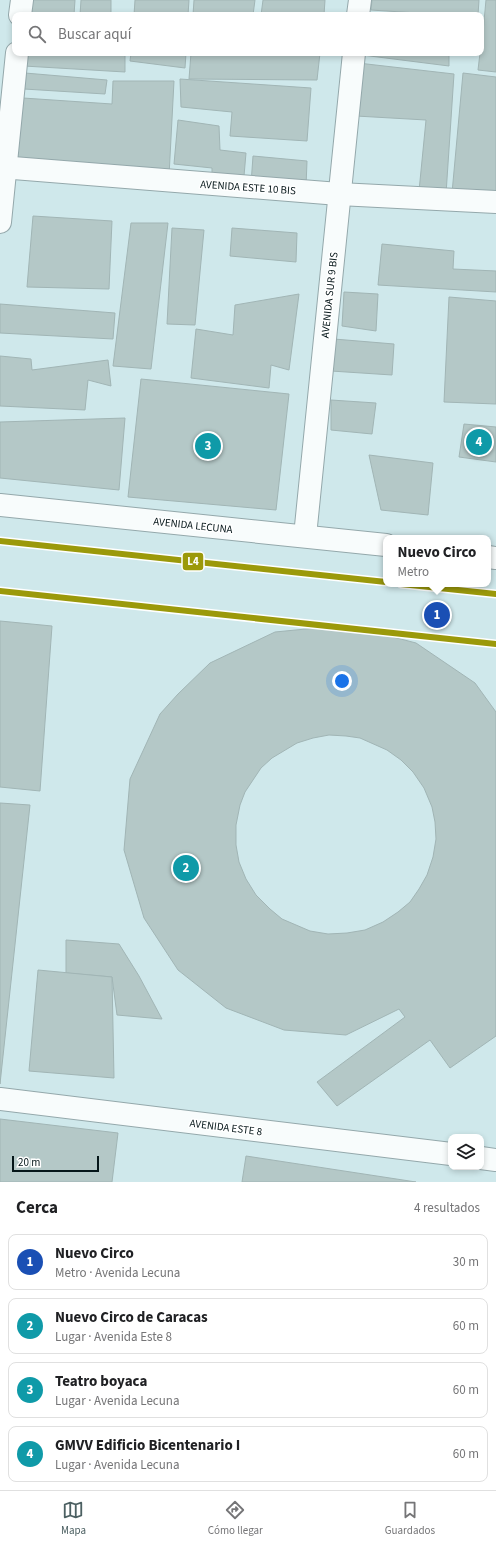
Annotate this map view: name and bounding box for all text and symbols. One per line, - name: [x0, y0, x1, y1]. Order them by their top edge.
- search box: [12, 12, 484, 56]
- icon: search: [26, 23, 48, 45]
- text: Buscar aquí: [58, 24, 131, 45]
- street label: AVENIDA ESTE 10 BIS: [200, 177, 296, 198]
- street label: AVENIDA SUR 9 BIS: [318, 251, 341, 339]
- pin: 4: [466, 427, 492, 457]
- pin: 3: [195, 431, 221, 461]
- street label: AVENIDA LECUNA: [153, 514, 233, 537]
- popup: [383, 535, 491, 587]
- text: Nuevo Circo: [398, 542, 476, 563]
- line badge: L4: [182, 552, 204, 571]
- text: L4: [187, 554, 199, 569]
- text: Metro: [398, 563, 429, 581]
- pin: 1: [424, 600, 450, 630]
- your location: [332, 671, 352, 691]
- pin: 2: [173, 853, 199, 883]
- street label: AVENIDA ESTE 8: [189, 1116, 264, 1139]
- map controls: [448, 1134, 484, 1170]
- button: layers: [448, 1134, 484, 1170]
- scale bar: [12, 1154, 99, 1173]
- text: 20 m: [18, 1155, 40, 1170]
- text: Cerca: [16, 1196, 58, 1220]
- text: 4 resultados: [414, 1199, 480, 1217]
- text: Nuevo Circo: [55, 1243, 134, 1264]
- text: 1: [27, 1253, 33, 1271]
- text: 30 m: [453, 1253, 479, 1271]
- text: Metro · Avenida Lecuna: [55, 1264, 180, 1282]
- text: Nuevo Circo de Caracas: [55, 1307, 208, 1328]
- text: 2: [27, 1317, 33, 1335]
- text: 60 m: [453, 1317, 479, 1335]
- text: Lugar · Avenida Este 8: [55, 1328, 172, 1346]
- text: Teatro boyaca: [55, 1371, 147, 1392]
- text: 3: [27, 1381, 33, 1399]
- text: 60 m: [453, 1381, 479, 1399]
- text: Lugar · Avenida Lecuna: [55, 1392, 180, 1410]
- text: GMVV Edificio Bicentenario I: [55, 1435, 240, 1456]
- text: 4: [27, 1445, 33, 1463]
- text: 60 m: [453, 1445, 479, 1463]
- text: Lugar · Avenida Lecuna: [55, 1456, 180, 1474]
- tab: Mapa: [61, 1499, 86, 1538]
- tab: Cómo llegar: [208, 1499, 263, 1538]
- tab: Guardados: [385, 1499, 435, 1538]

